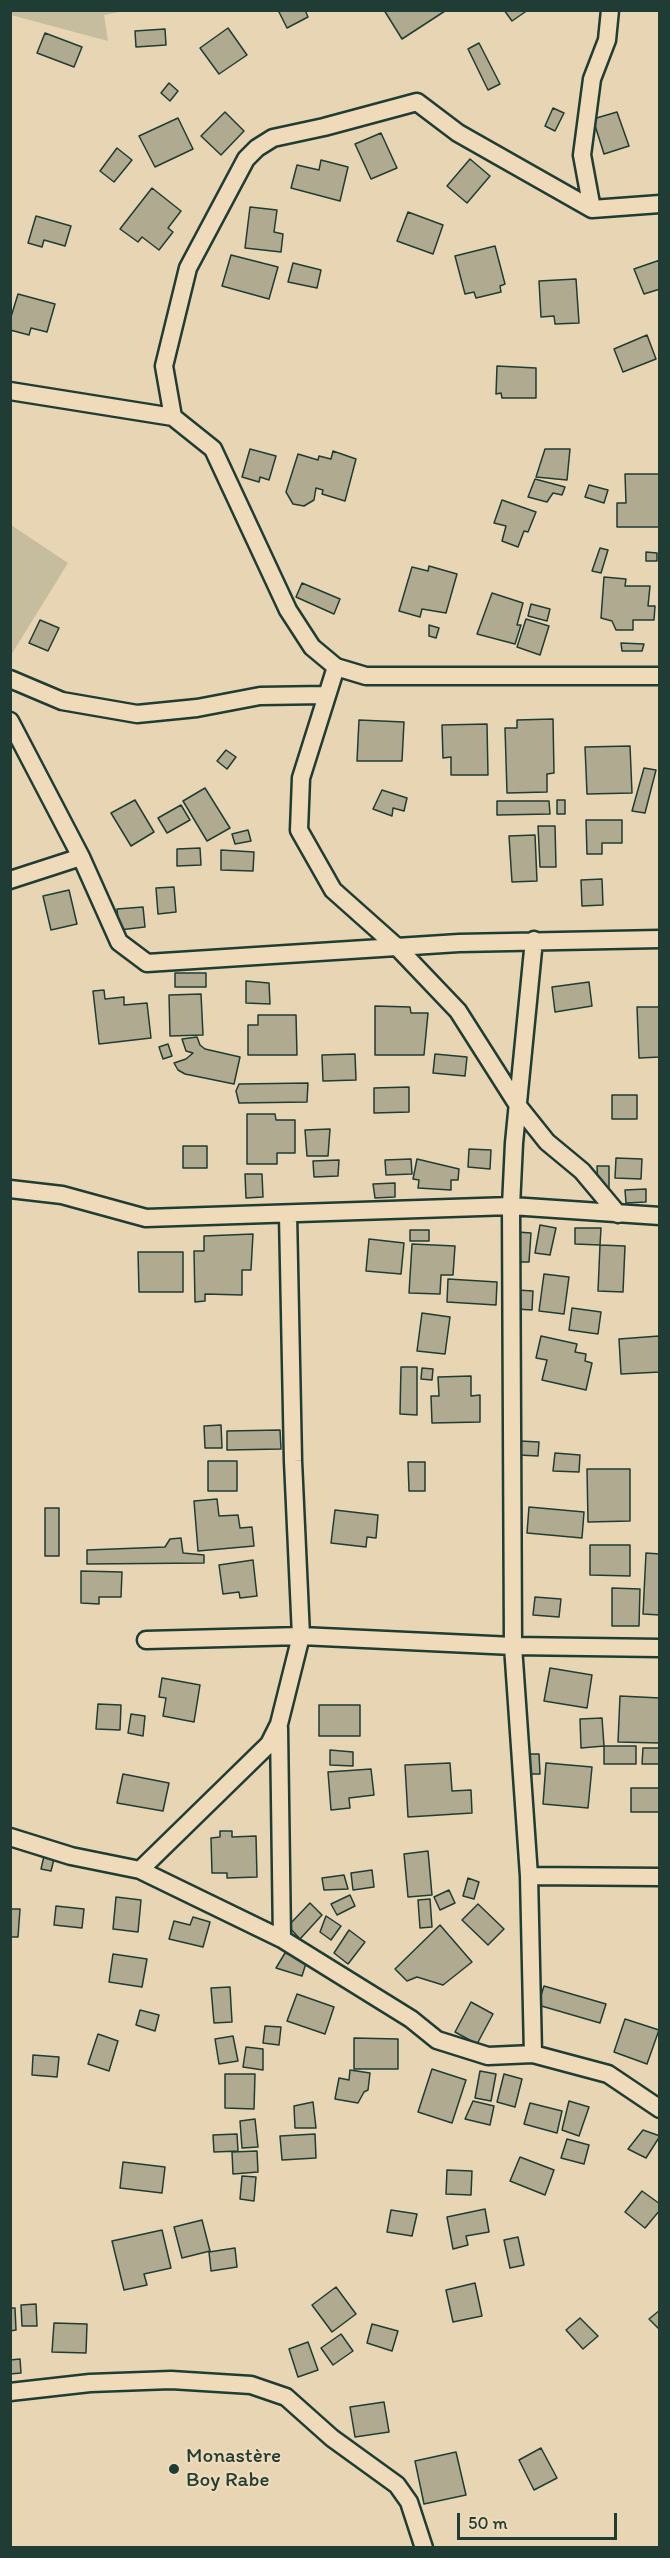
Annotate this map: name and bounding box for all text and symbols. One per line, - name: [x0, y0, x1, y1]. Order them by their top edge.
- place label: Monastère Boy Rabe: [186, 2444, 281, 2494]
- marker: Monastère Boy Rabe: [167, 2462, 181, 2476]
- scale bar: [460, 2501, 620, 2539]
- text: 50 m: [468, 2512, 508, 2534]

